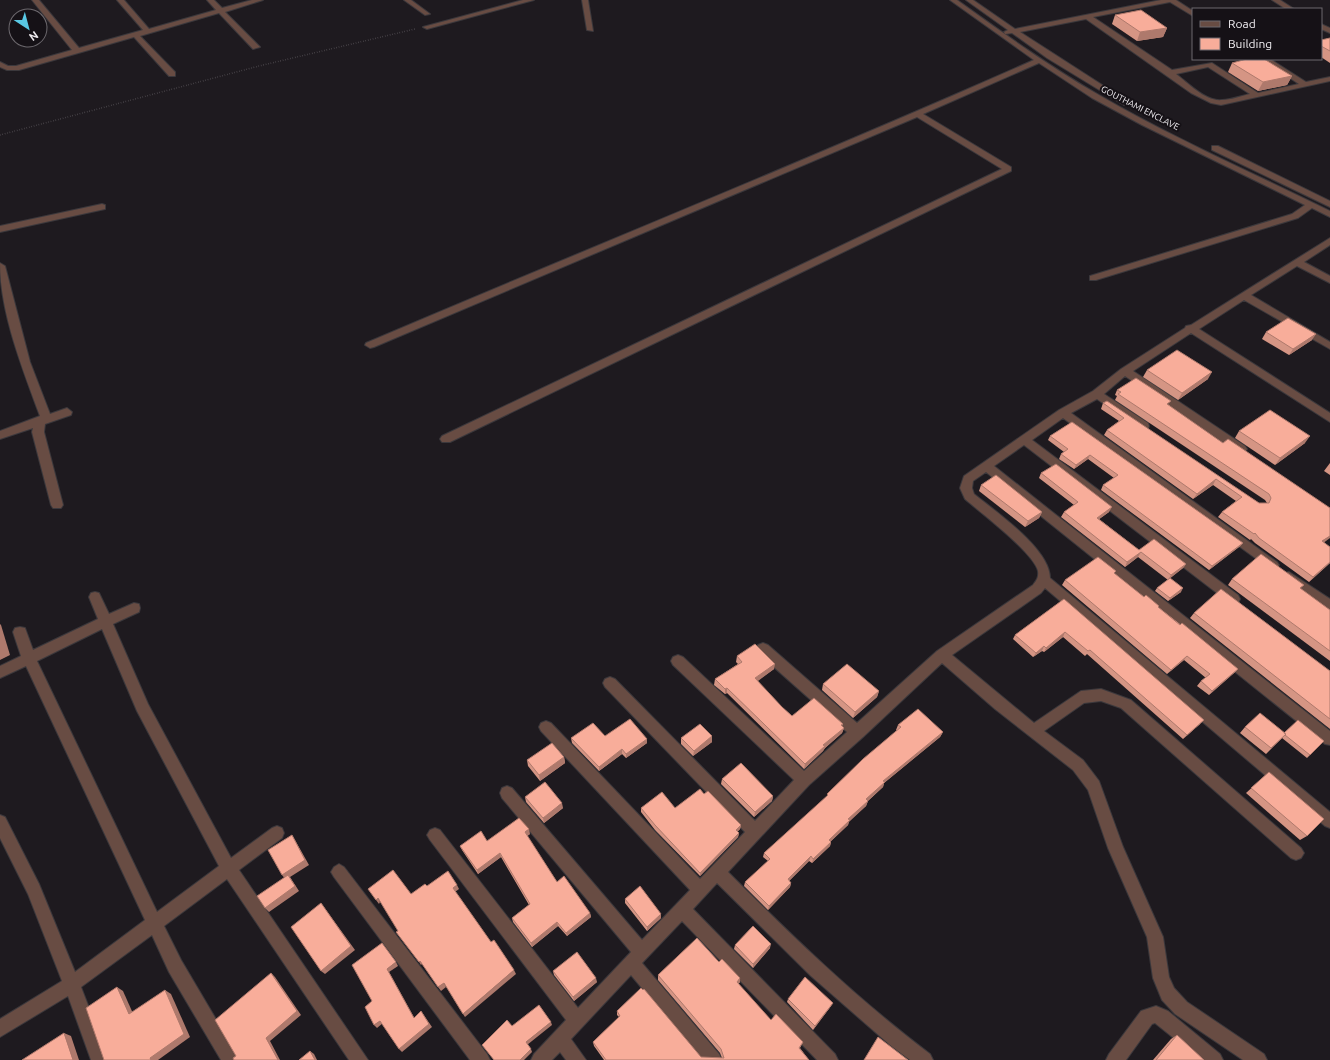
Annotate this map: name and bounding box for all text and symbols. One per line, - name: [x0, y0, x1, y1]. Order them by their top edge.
- north arrow: [8, 8, 48, 48]
- legend: [1192, 8, 1322, 60]
- text: Road: [1228, 17, 1256, 30]
- text: N: [27, 29, 41, 43]
- text: Building: [1228, 37, 1272, 50]
- street label: GOUTHAMI ENCLAVE: [1099, 84, 1181, 132]

